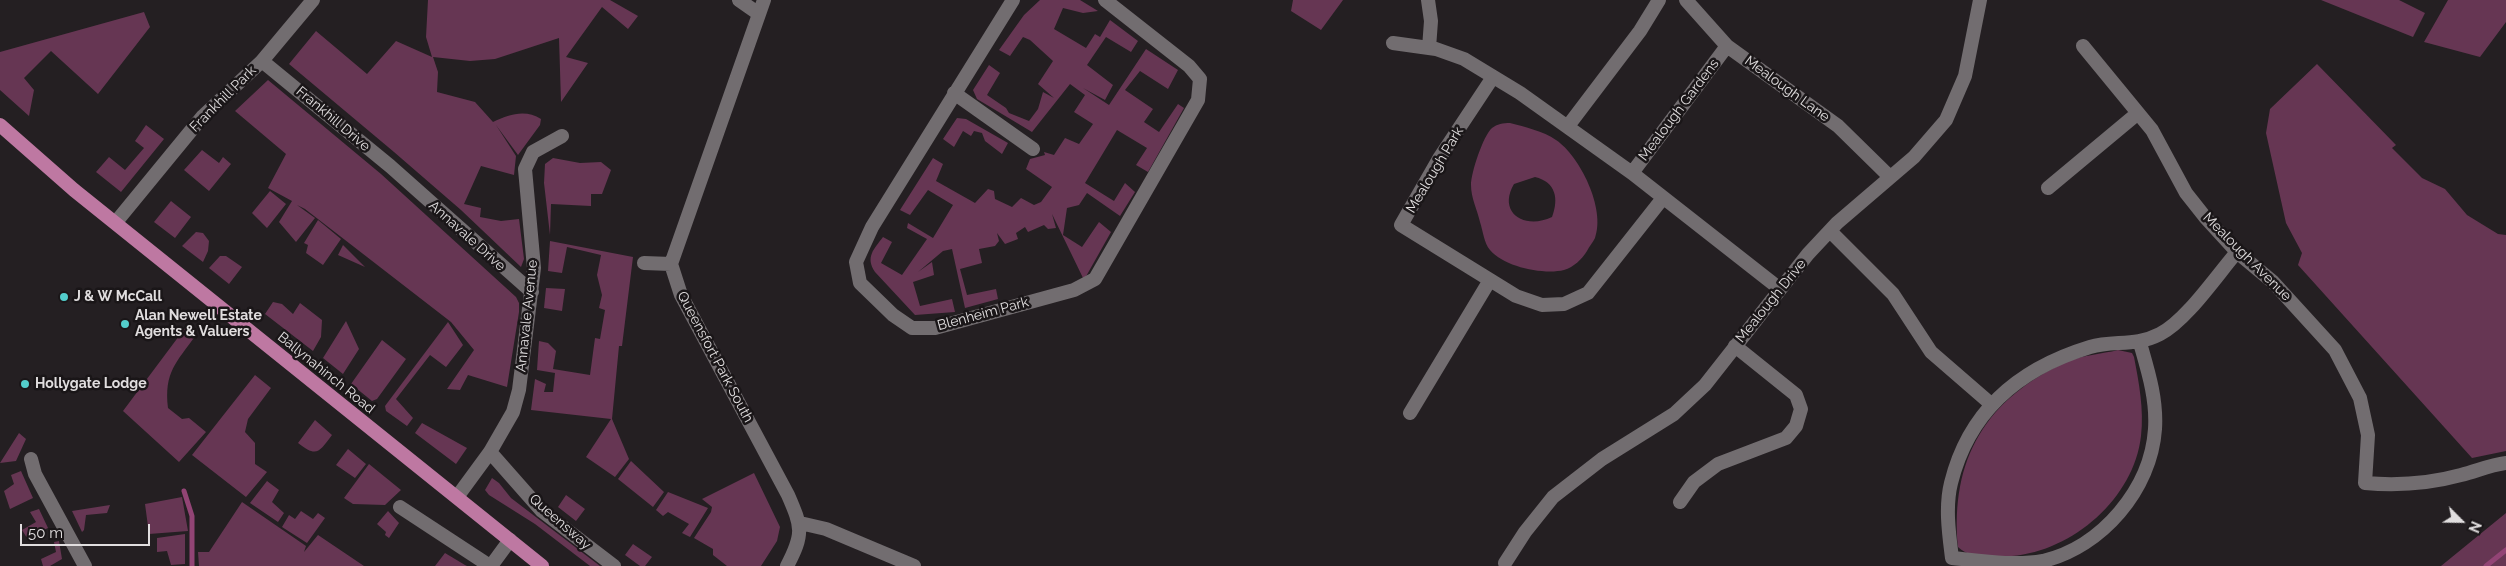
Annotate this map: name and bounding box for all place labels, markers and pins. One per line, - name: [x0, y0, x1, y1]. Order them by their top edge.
- place label: J & W McCall: [74, 289, 162, 305]
- marker: J & W McCall: [58, 291, 70, 303]
- place label: Alan Newell Estate Agents & Valuers: [135, 308, 262, 341]
- marker: Alan Newell Estate Agents & Valuers: [119, 318, 131, 330]
- place label: Hollygate Lodge: [35, 376, 147, 392]
- marker: Hollygate Lodge: [19, 378, 31, 390]

